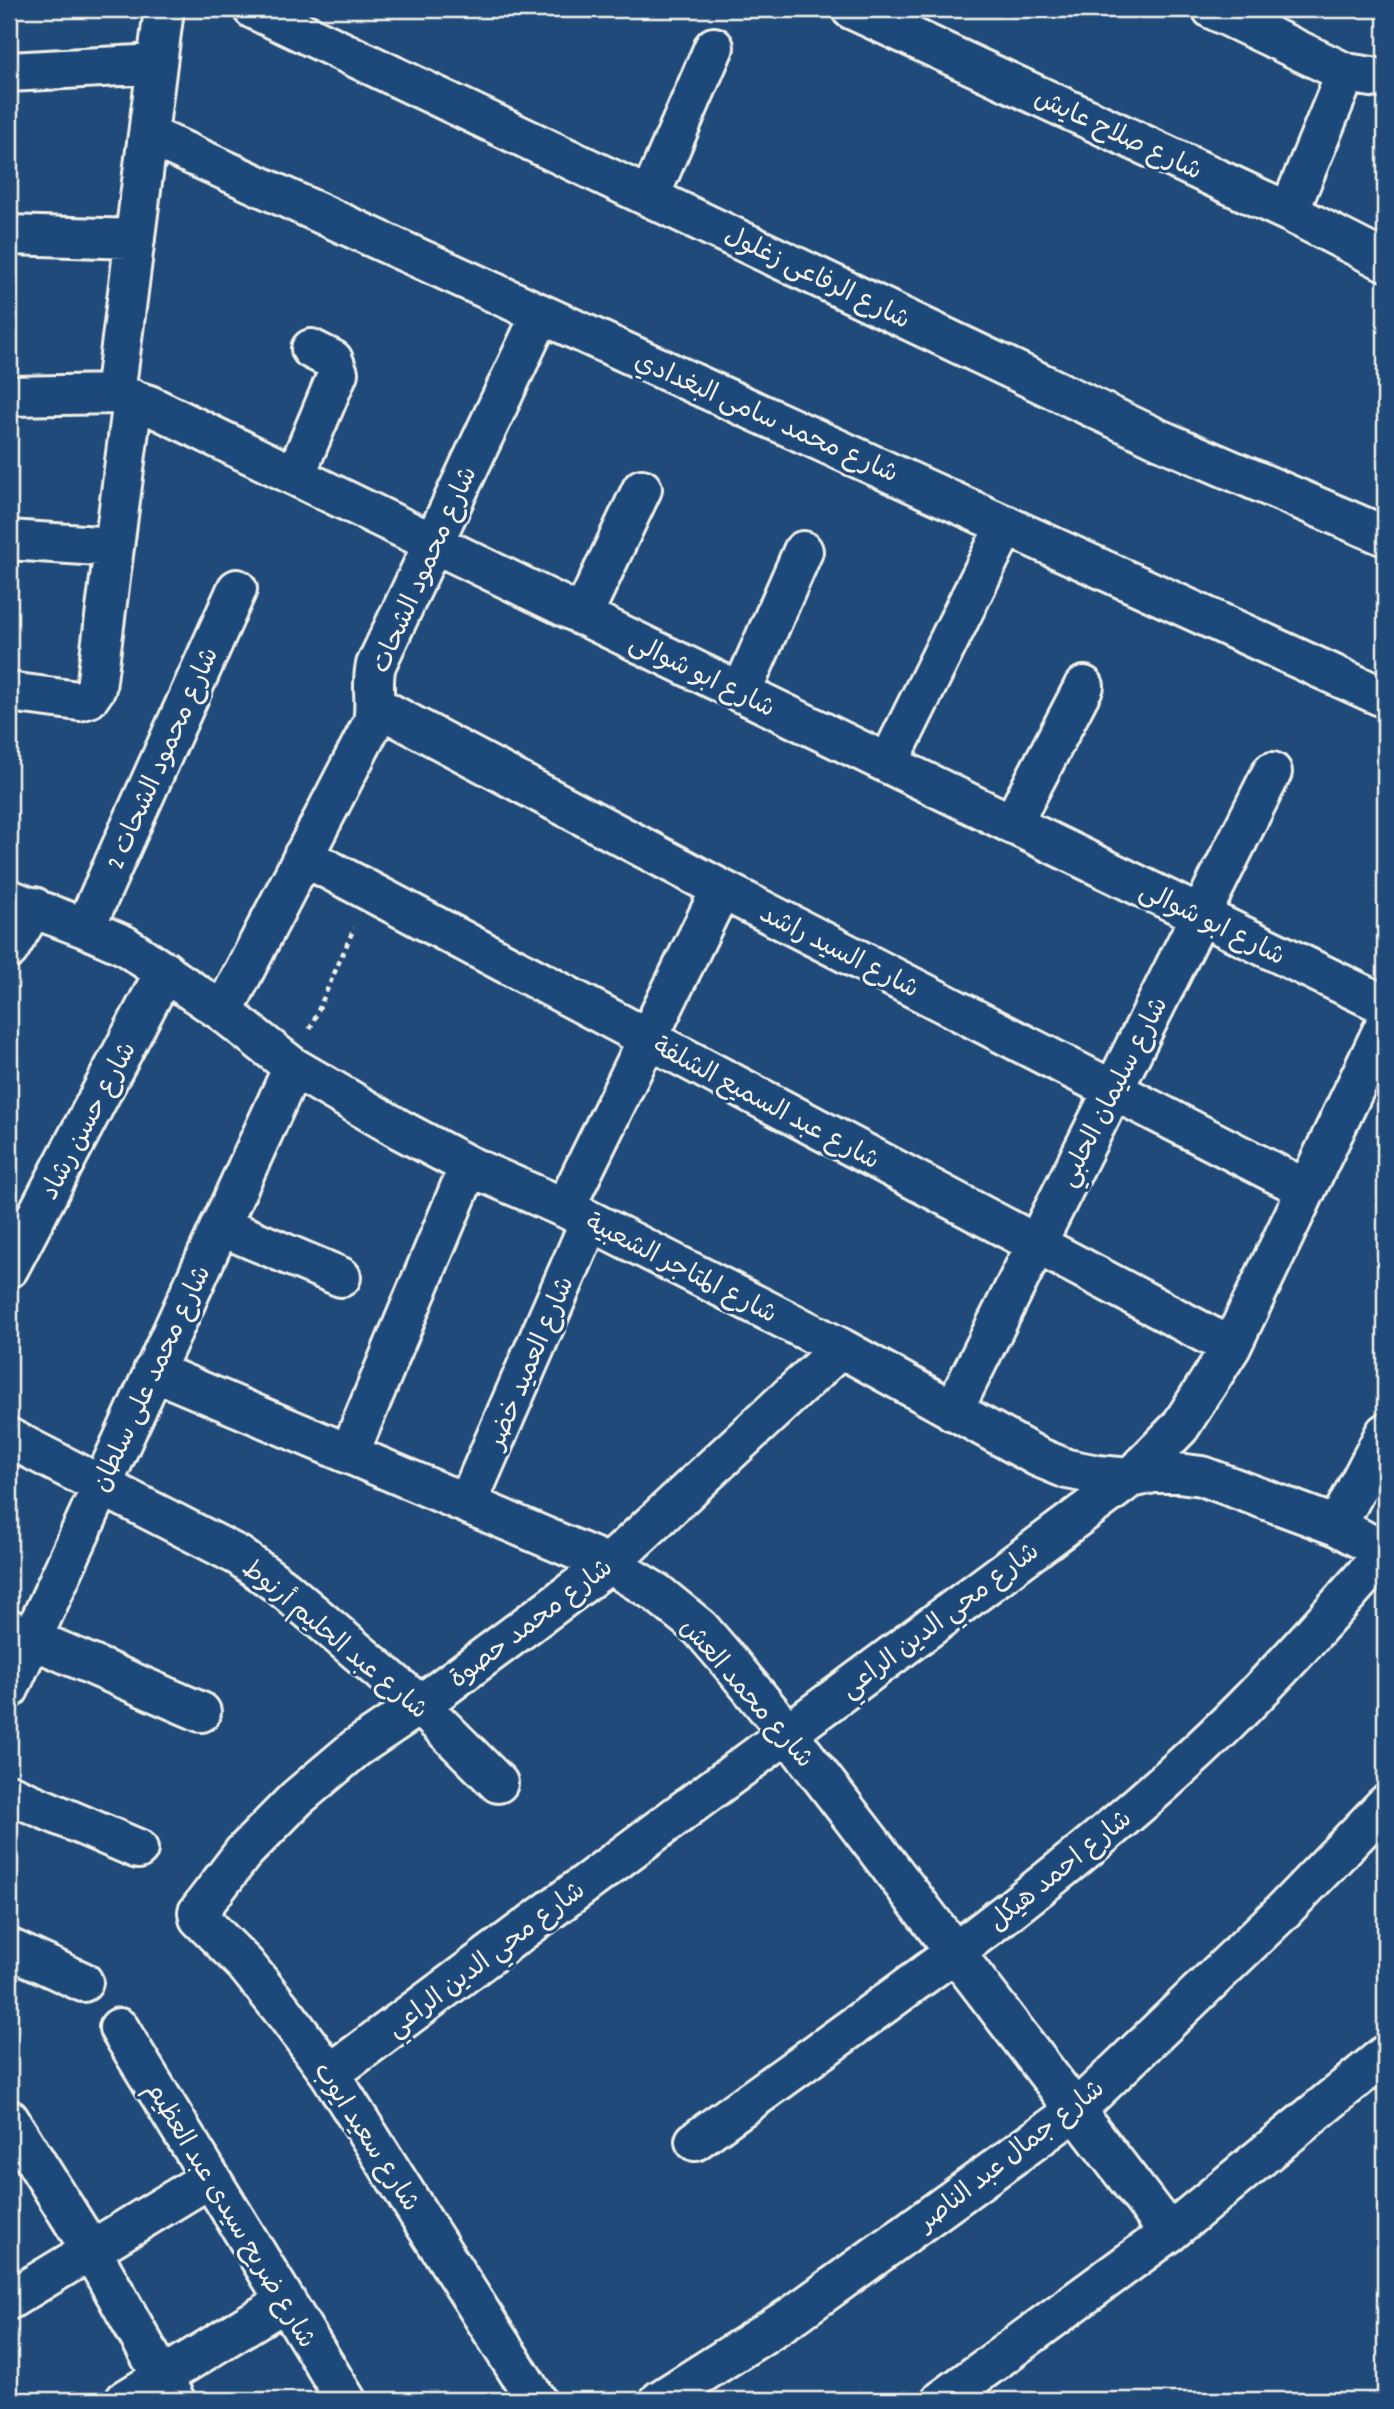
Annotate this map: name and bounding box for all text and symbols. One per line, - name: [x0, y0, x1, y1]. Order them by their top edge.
- street label: شارع صلاح عايش: [1028, 81, 1207, 191]
- street label: شارع الرفاعى زغلول: [717, 218, 916, 340]
- street label: شارع محمد سامى البغدادي: [628, 344, 903, 494]
- street label: شارع محمود الشحات: [364, 461, 488, 680]
- street label: شارع ابو شوالى: [622, 626, 781, 728]
- street label: شارع محمود الشحات 2: [98, 642, 230, 877]
- street label: شارع ابو شوالى: [1132, 874, 1291, 976]
- street label: شارع السيد راشد: [752, 897, 925, 1009]
- street label: شارع سليمان الحلبي: [1051, 991, 1180, 1195]
- street label: شارع عبد السميع الشلفة: [645, 1030, 885, 1181]
- street label: شارع حسن رشاد: [33, 1036, 147, 1207]
- street label: شارع المتاجر الشعبية: [578, 1206, 783, 1334]
- street label: شارع محمد على سلطان: [84, 1260, 222, 1499]
- street label: شارع العميد خضر: [478, 1271, 585, 1457]
- street label: شارع محي الدين الراعي: [834, 1535, 1049, 1710]
- street label: شارع محمد حصوة: [442, 1551, 622, 1699]
- street label: شارع عبد الحليم أرنوط: [233, 1552, 435, 1730]
- street label: شارع محمد العش: [670, 1611, 821, 1777]
- street label: شارع احمد هيكل: [981, 1802, 1141, 1941]
- street label: شارع محي الدين الراعي: [380, 1874, 595, 2049]
- street label: شارع سعيد ايوب: [303, 2056, 427, 2220]
- street label: شارع جمال عبد الناصر: [909, 2072, 1114, 2243]
- street label: شارع ضريح سيدى عبد العظيم: [134, 2075, 324, 2356]

